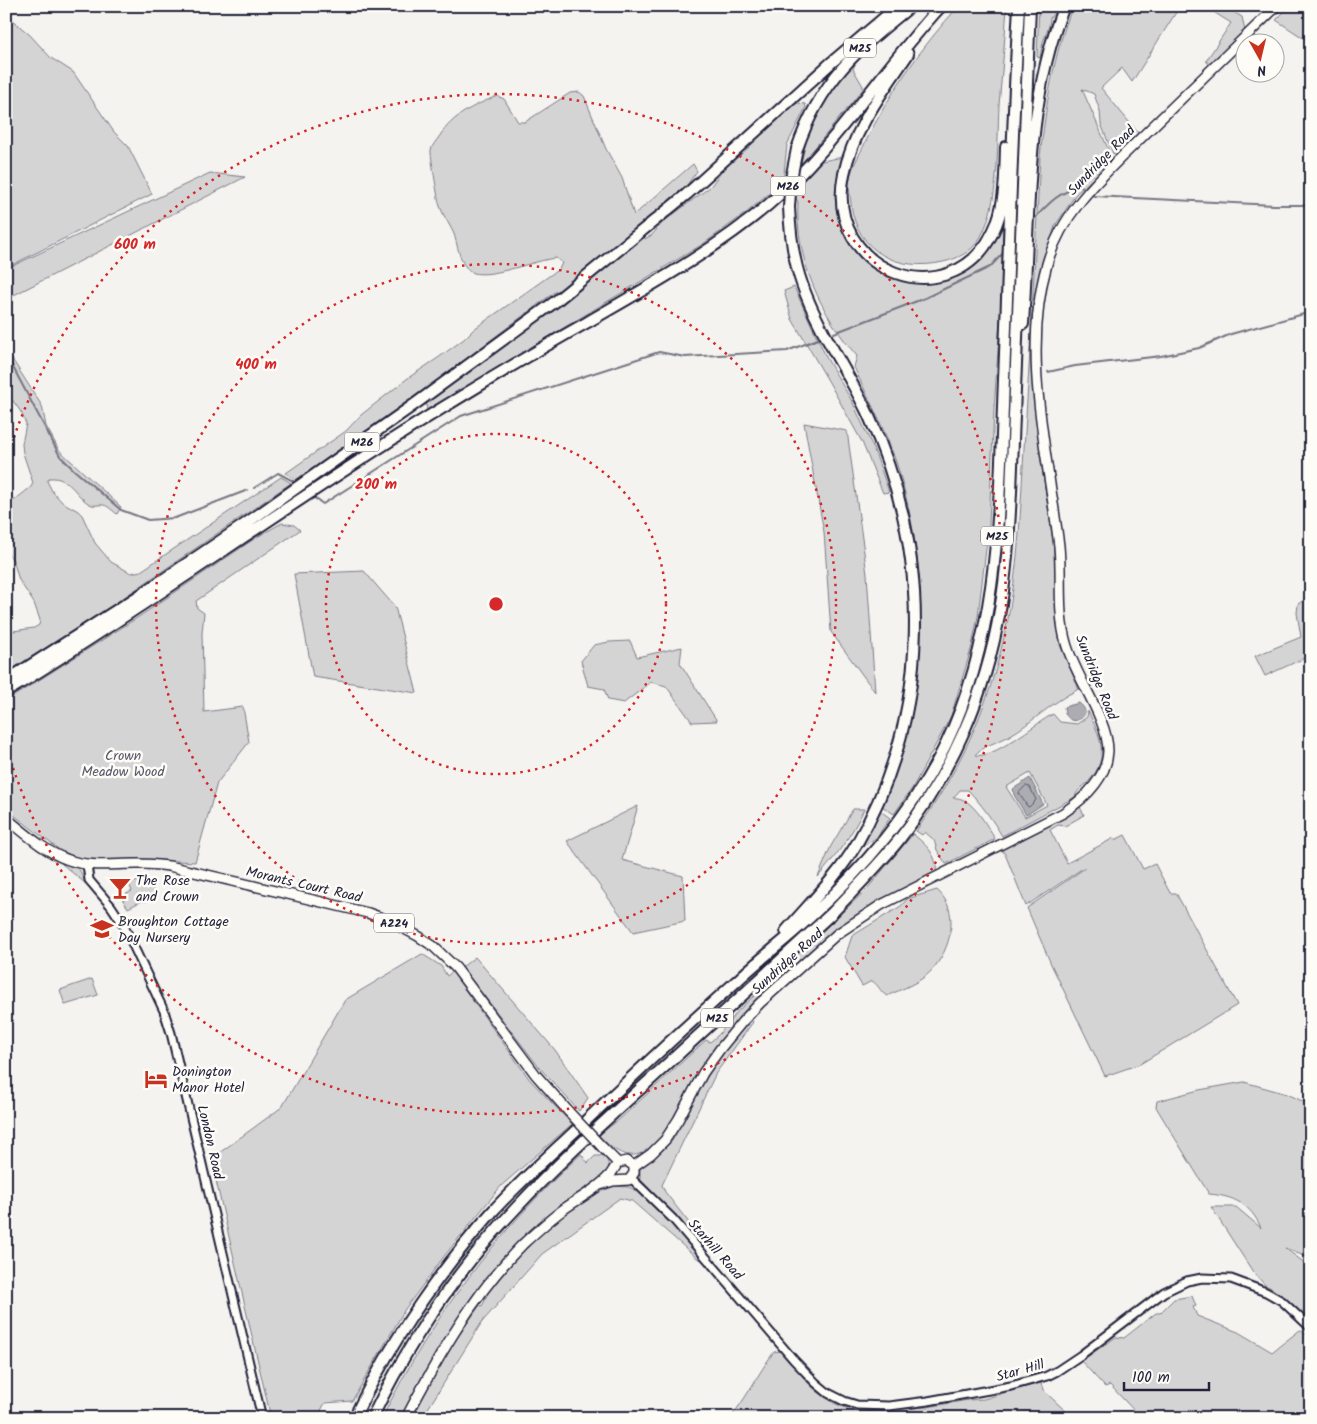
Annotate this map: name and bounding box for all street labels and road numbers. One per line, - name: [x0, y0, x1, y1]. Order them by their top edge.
- road number: M25: [844, 38, 876, 58]
- street label: Sundridge Road: [1062, 120, 1142, 201]
- road number: M26: [770, 177, 806, 196]
- road number: M26: [344, 432, 380, 452]
- road number: M25: [981, 526, 1013, 546]
- street label: Sundridge Road: [1069, 631, 1124, 724]
- street label: Morants Court Road: [244, 861, 365, 909]
- road number: A224: [374, 914, 414, 932]
- street label: Sundridge Road: [747, 923, 829, 1000]
- road number: M25: [701, 1008, 733, 1028]
- street label: London Road: [191, 1103, 230, 1183]
- street label: Starhill Road: [682, 1214, 749, 1286]
- street label: Star Hill: [994, 1353, 1048, 1388]

